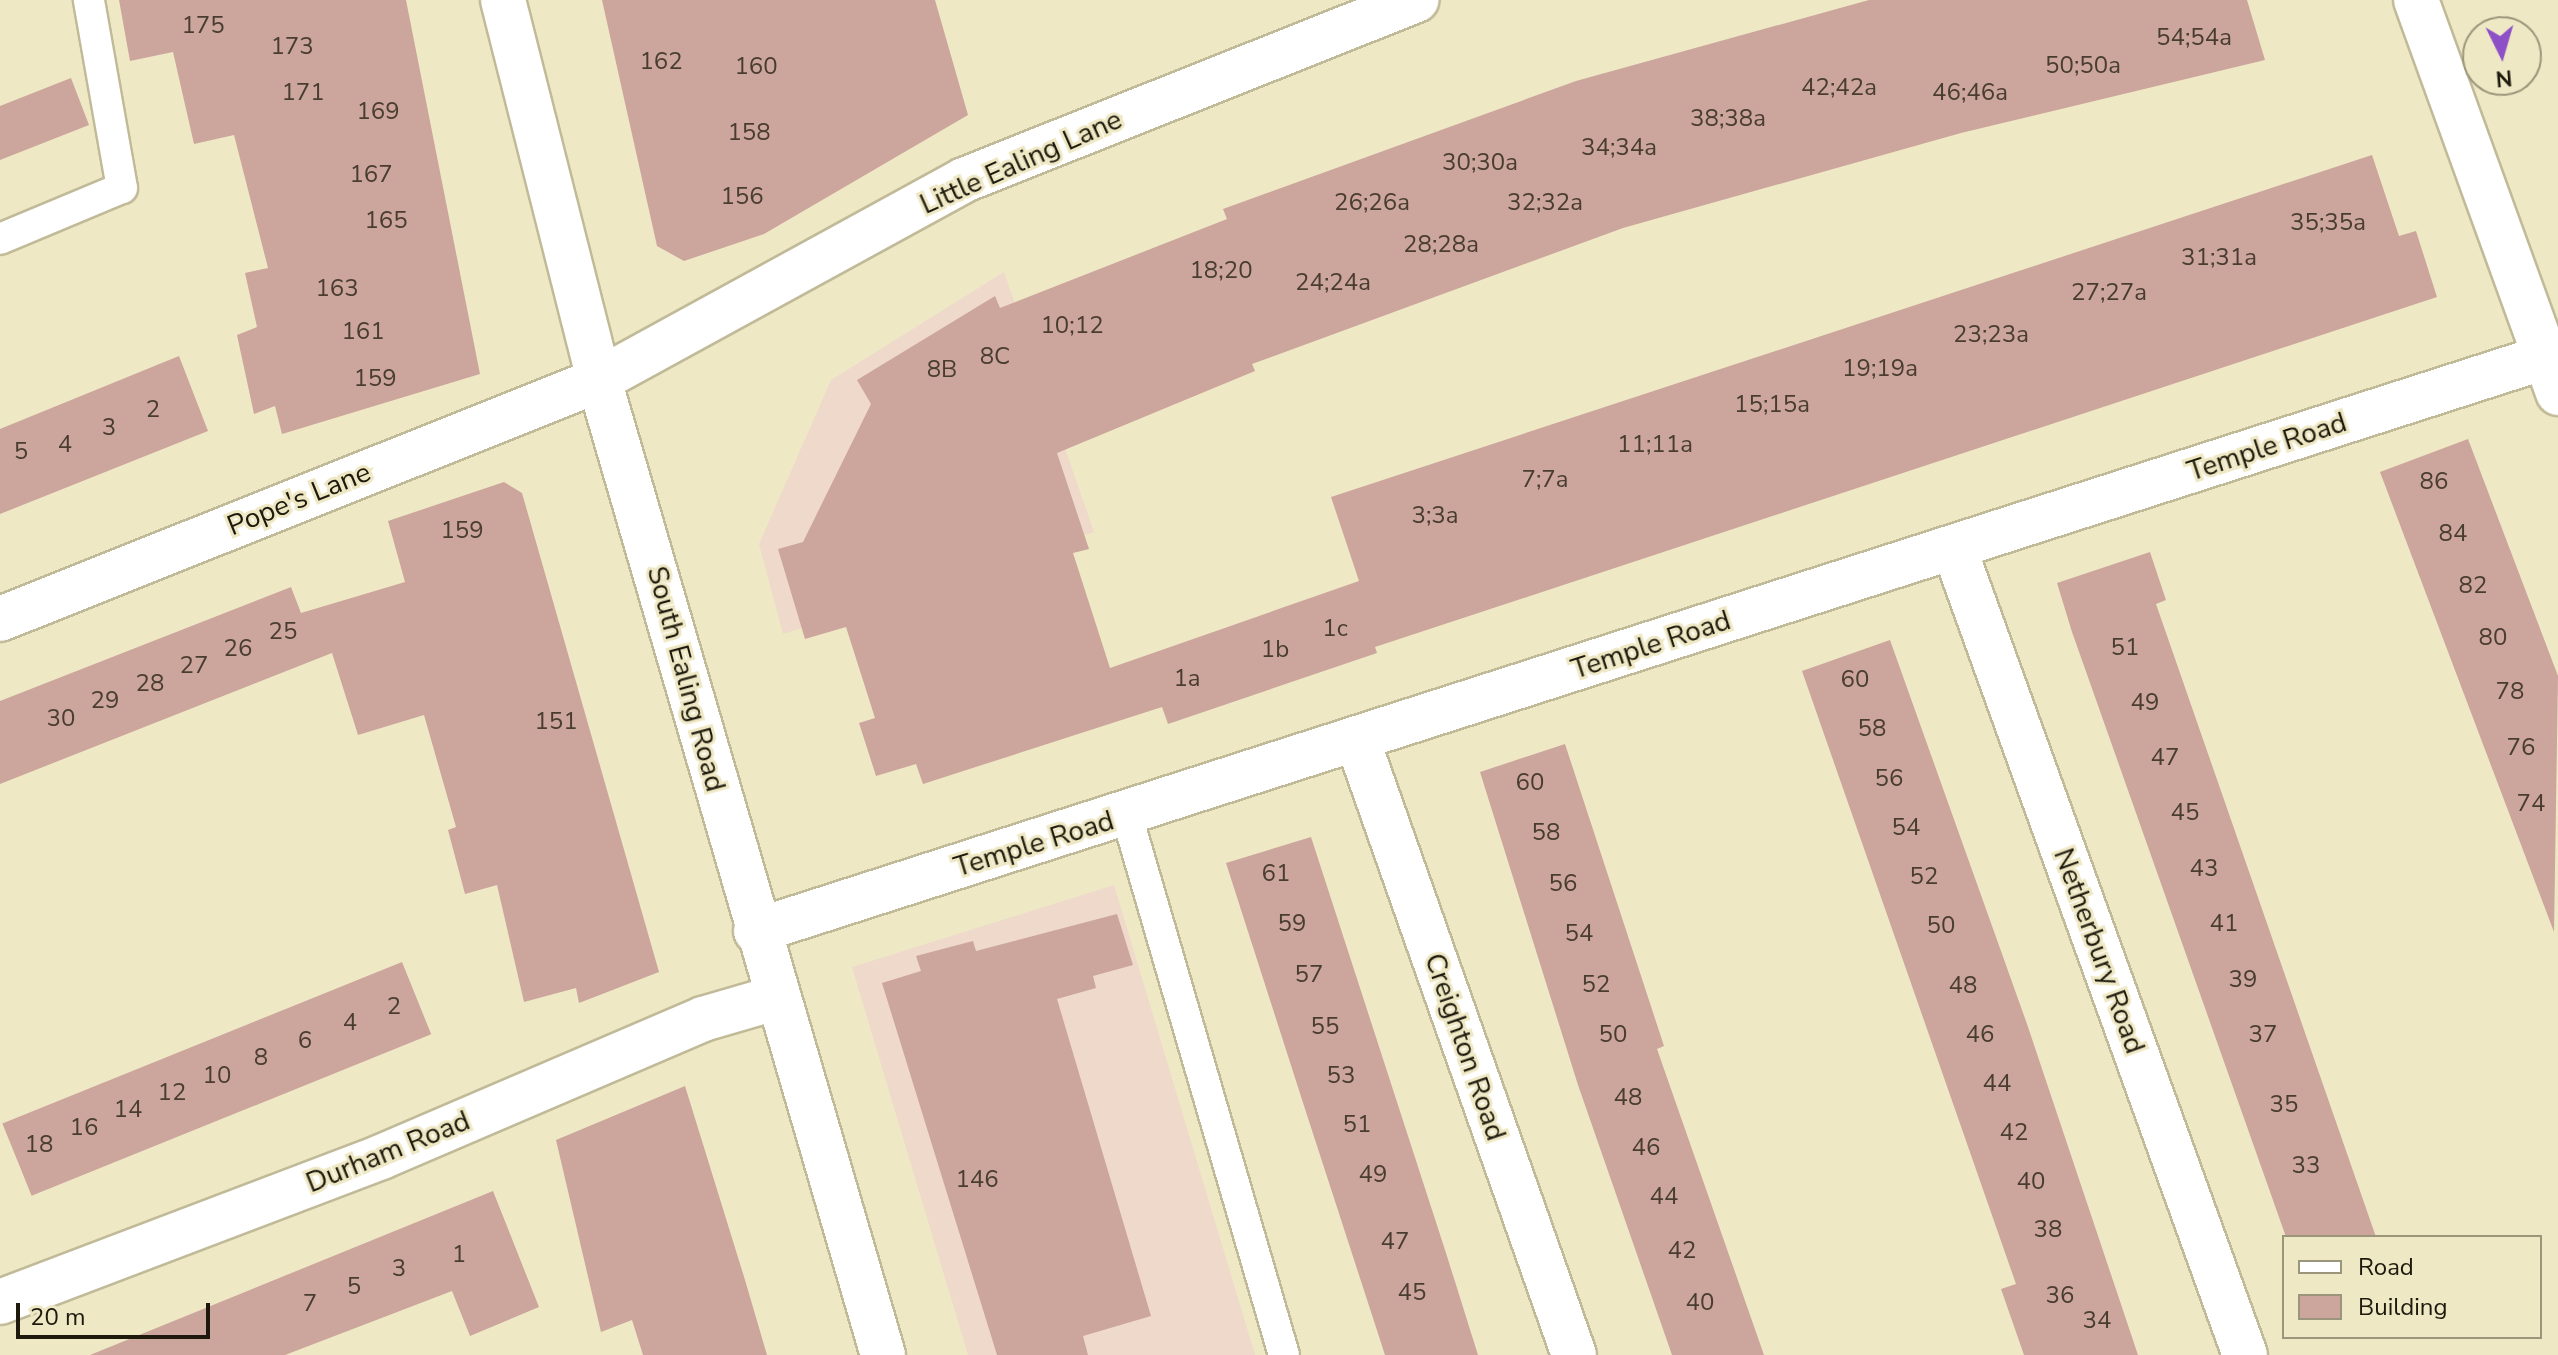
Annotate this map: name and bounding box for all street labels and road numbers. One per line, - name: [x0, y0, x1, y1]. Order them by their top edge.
- street label: Little Ealing Lane: [915, 102, 1127, 222]
- street label: Temple Road: [2183, 405, 2351, 489]
- street label: Pope's Lane: [222, 455, 376, 543]
- street label: South Ealing Road: [640, 563, 732, 795]
- street label: Temple Road: [1567, 603, 1735, 687]
- street label: Temple Road: [950, 804, 1118, 884]
- street label: Netherbury Road: [2046, 844, 2152, 1058]
- street label: Creighton Road: [1417, 949, 1513, 1145]
- street label: Durham Road: [301, 1104, 475, 1200]

